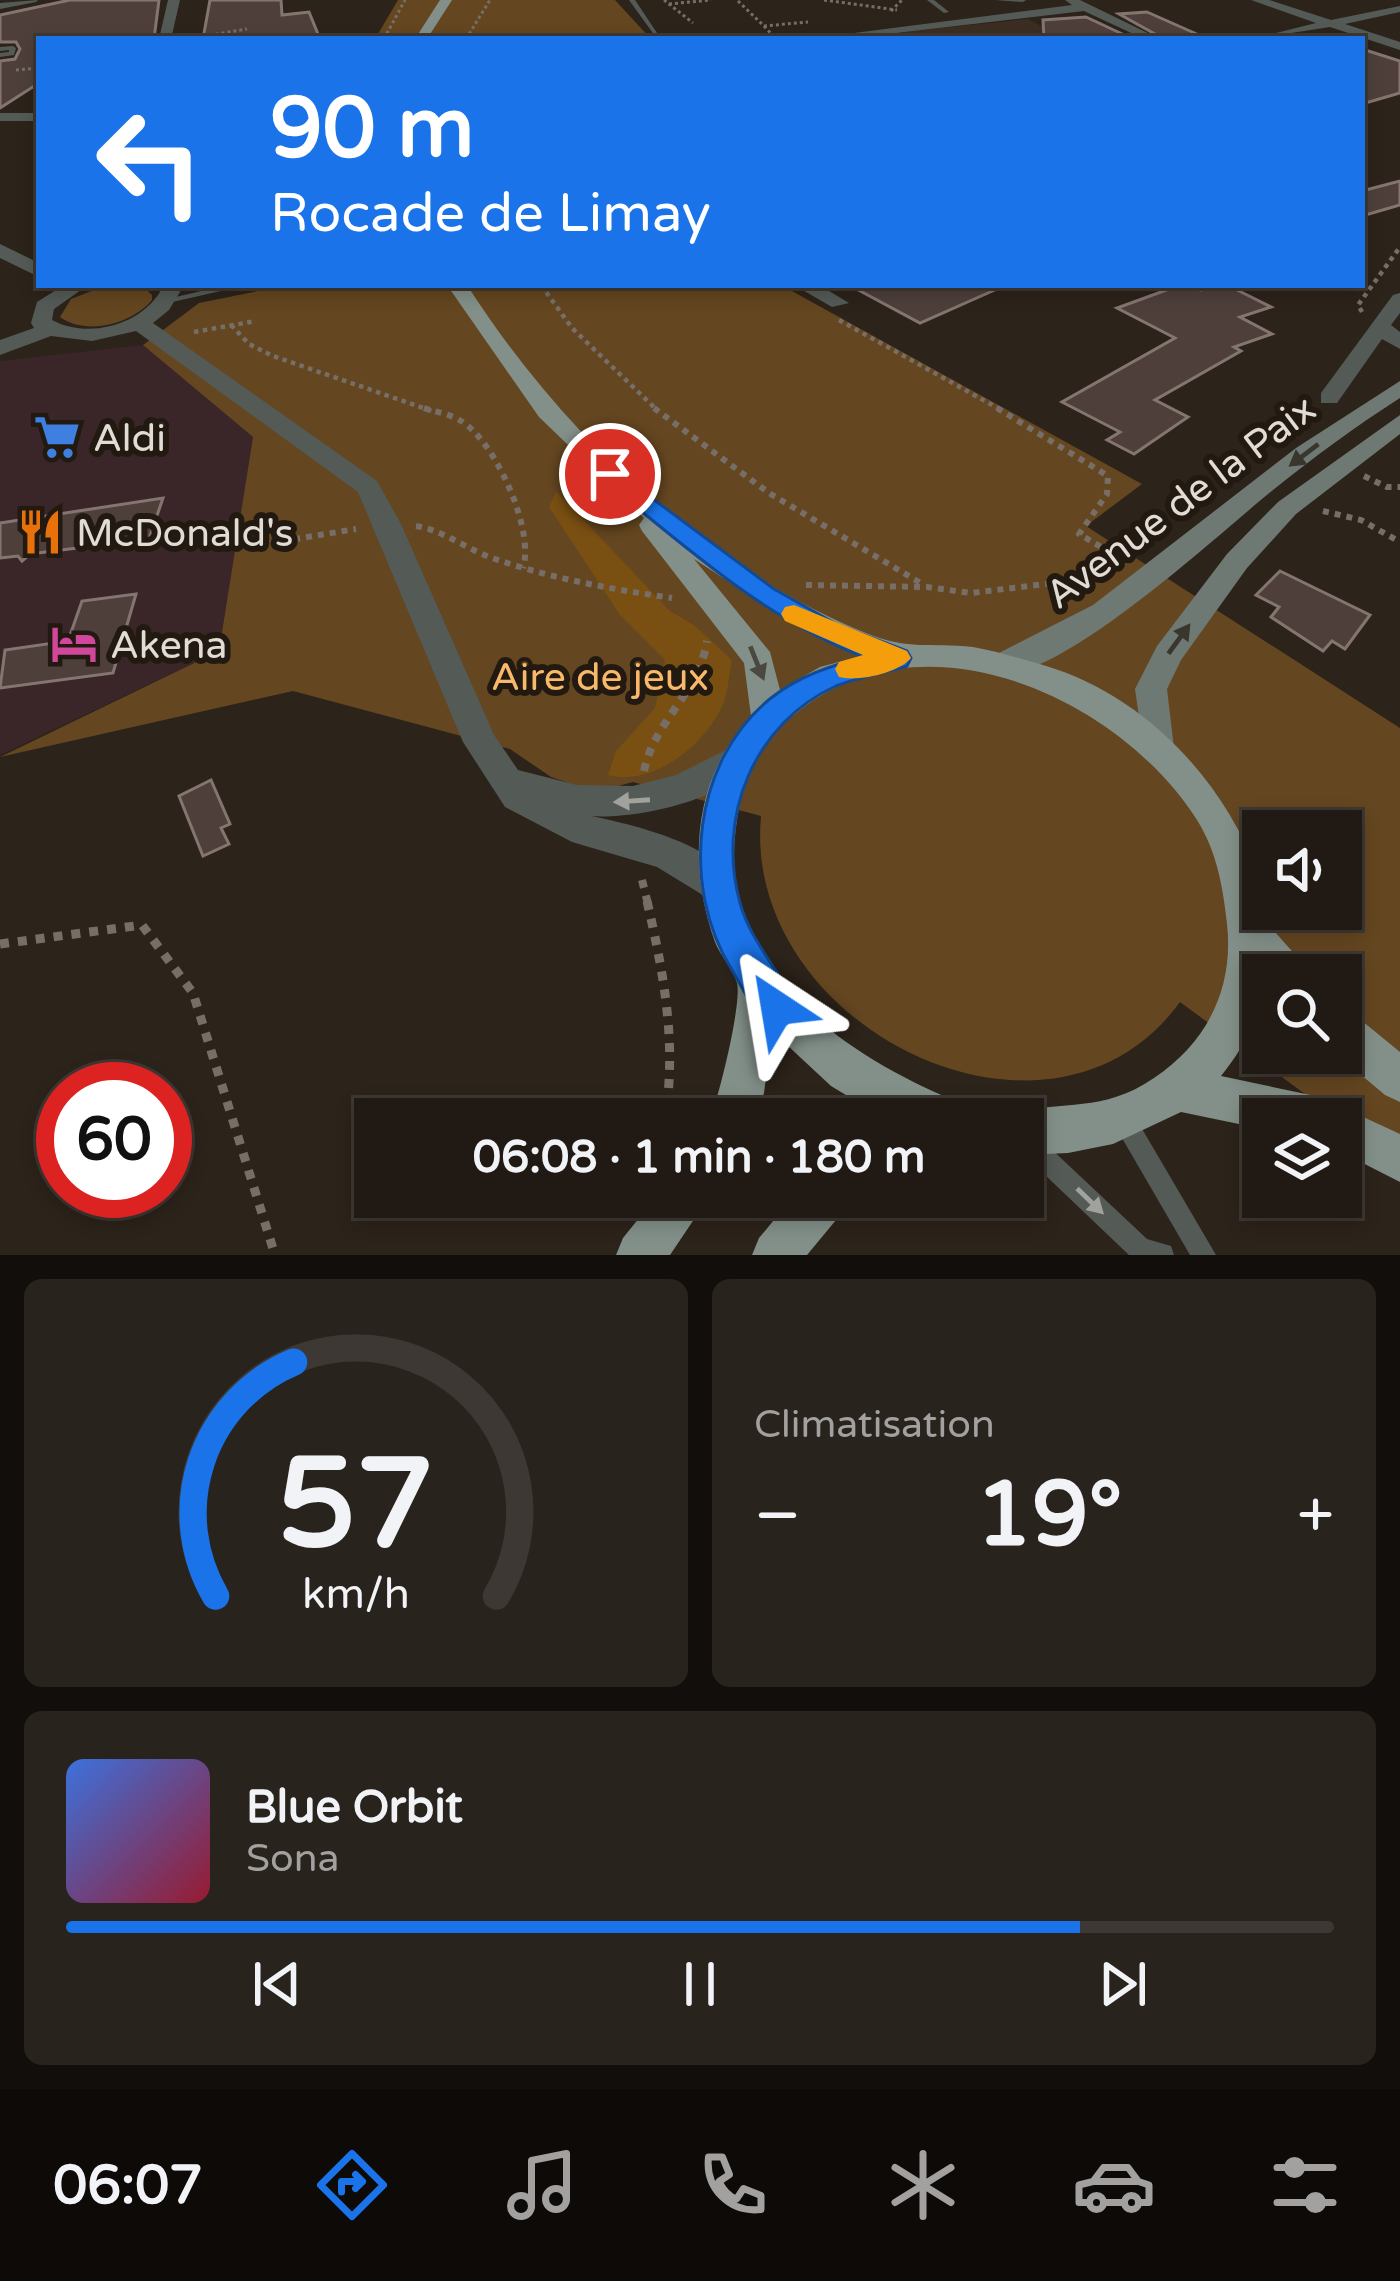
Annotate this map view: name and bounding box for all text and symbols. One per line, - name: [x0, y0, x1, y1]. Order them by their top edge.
- text: 90 m: [270, 79, 474, 180]
- icon: left: [72, 84, 228, 240]
- text: Rocade de Limay: [270, 181, 711, 246]
- street label: Avenue de la Paix: [1036, 385, 1325, 619]
- supermarket icon: Aldi: [32, 412, 82, 462]
- place label: Aldi: [93, 415, 166, 462]
- pin: [559, 423, 661, 525]
- icon: arrive: [577, 441, 643, 507]
- one-way arrow: [1288, 443, 1320, 467]
- restaurant icon: McDonald's: [15, 507, 65, 557]
- place label: McDonald's: [76, 510, 294, 557]
- hotel icon: Akena: [49, 619, 99, 669]
- place label: Akena: [110, 622, 228, 669]
- one-way arrow: [1167, 623, 1191, 655]
- one-way arrow: [748, 646, 767, 682]
- park label: Aire de jeux: [491, 654, 709, 701]
- one-way arrow: [613, 792, 650, 811]
- map controls: [1242, 810, 1362, 1218]
- button: sound: [1242, 810, 1362, 930]
- position arrow: [714, 945, 840, 1071]
- button: search: [1242, 954, 1362, 1074]
- speed limit sign: 60: [36, 1062, 192, 1218]
- button: layers: [1242, 1098, 1362, 1218]
- text: 06:08 · 1 min · 180 m: [473, 1131, 925, 1185]
- one-way arrow: [1075, 1187, 1104, 1215]
- text: Climatisation: [754, 1401, 995, 1448]
- text: 57: [278, 1430, 434, 1581]
- text: 19°: [975, 1461, 1122, 1570]
- text: −: [754, 1476, 801, 1556]
- text: +: [1297, 1476, 1334, 1556]
- text: km/h: [302, 1569, 410, 1620]
- text: Blue Orbit: [246, 1781, 463, 1835]
- text: Sona: [246, 1835, 339, 1882]
- icon: previous: [244, 1951, 310, 2017]
- icon: pause: [667, 1951, 733, 2017]
- icon: next: [1090, 1951, 1156, 2017]
- icon: directions: [310, 2143, 394, 2227]
- icon: music: [500, 2143, 584, 2227]
- icon: phone: [691, 2143, 775, 2227]
- icon: climate: [881, 2143, 965, 2227]
- icon: car: [1072, 2143, 1156, 2227]
- icon: filters: [1263, 2143, 1347, 2227]
- text: 06:07: [53, 2153, 203, 2218]

